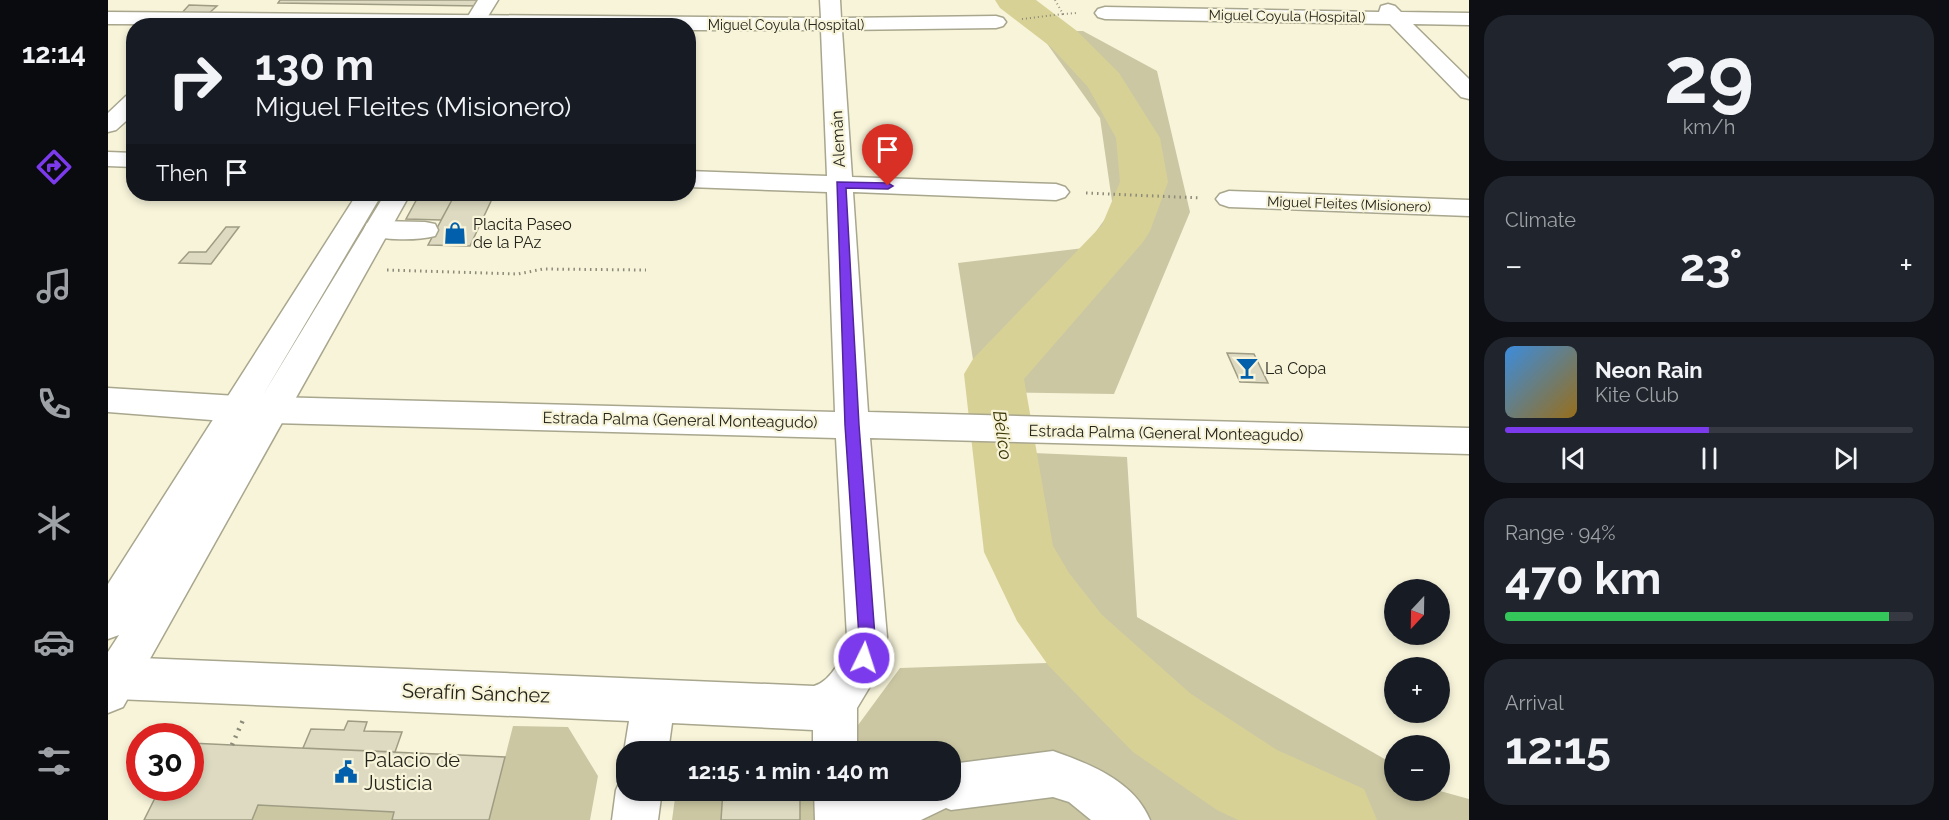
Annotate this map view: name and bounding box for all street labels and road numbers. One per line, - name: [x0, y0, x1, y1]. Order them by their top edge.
- street label: Miguel Coyula (Hospital): [1209, 7, 1366, 25]
- street label: Miguel Coyula (Hospital): [708, 17, 865, 33]
- street label: Alemán: [827, 110, 849, 168]
- street label: Miguel Fleites (Misionero): [1267, 193, 1431, 215]
- street label: Estrada Palma (General Monteagudo): [542, 408, 818, 432]
- street label: Estrada Palma (General Monteagudo): [1028, 421, 1304, 445]
- street label: Serafín Sánchez: [402, 678, 551, 708]

